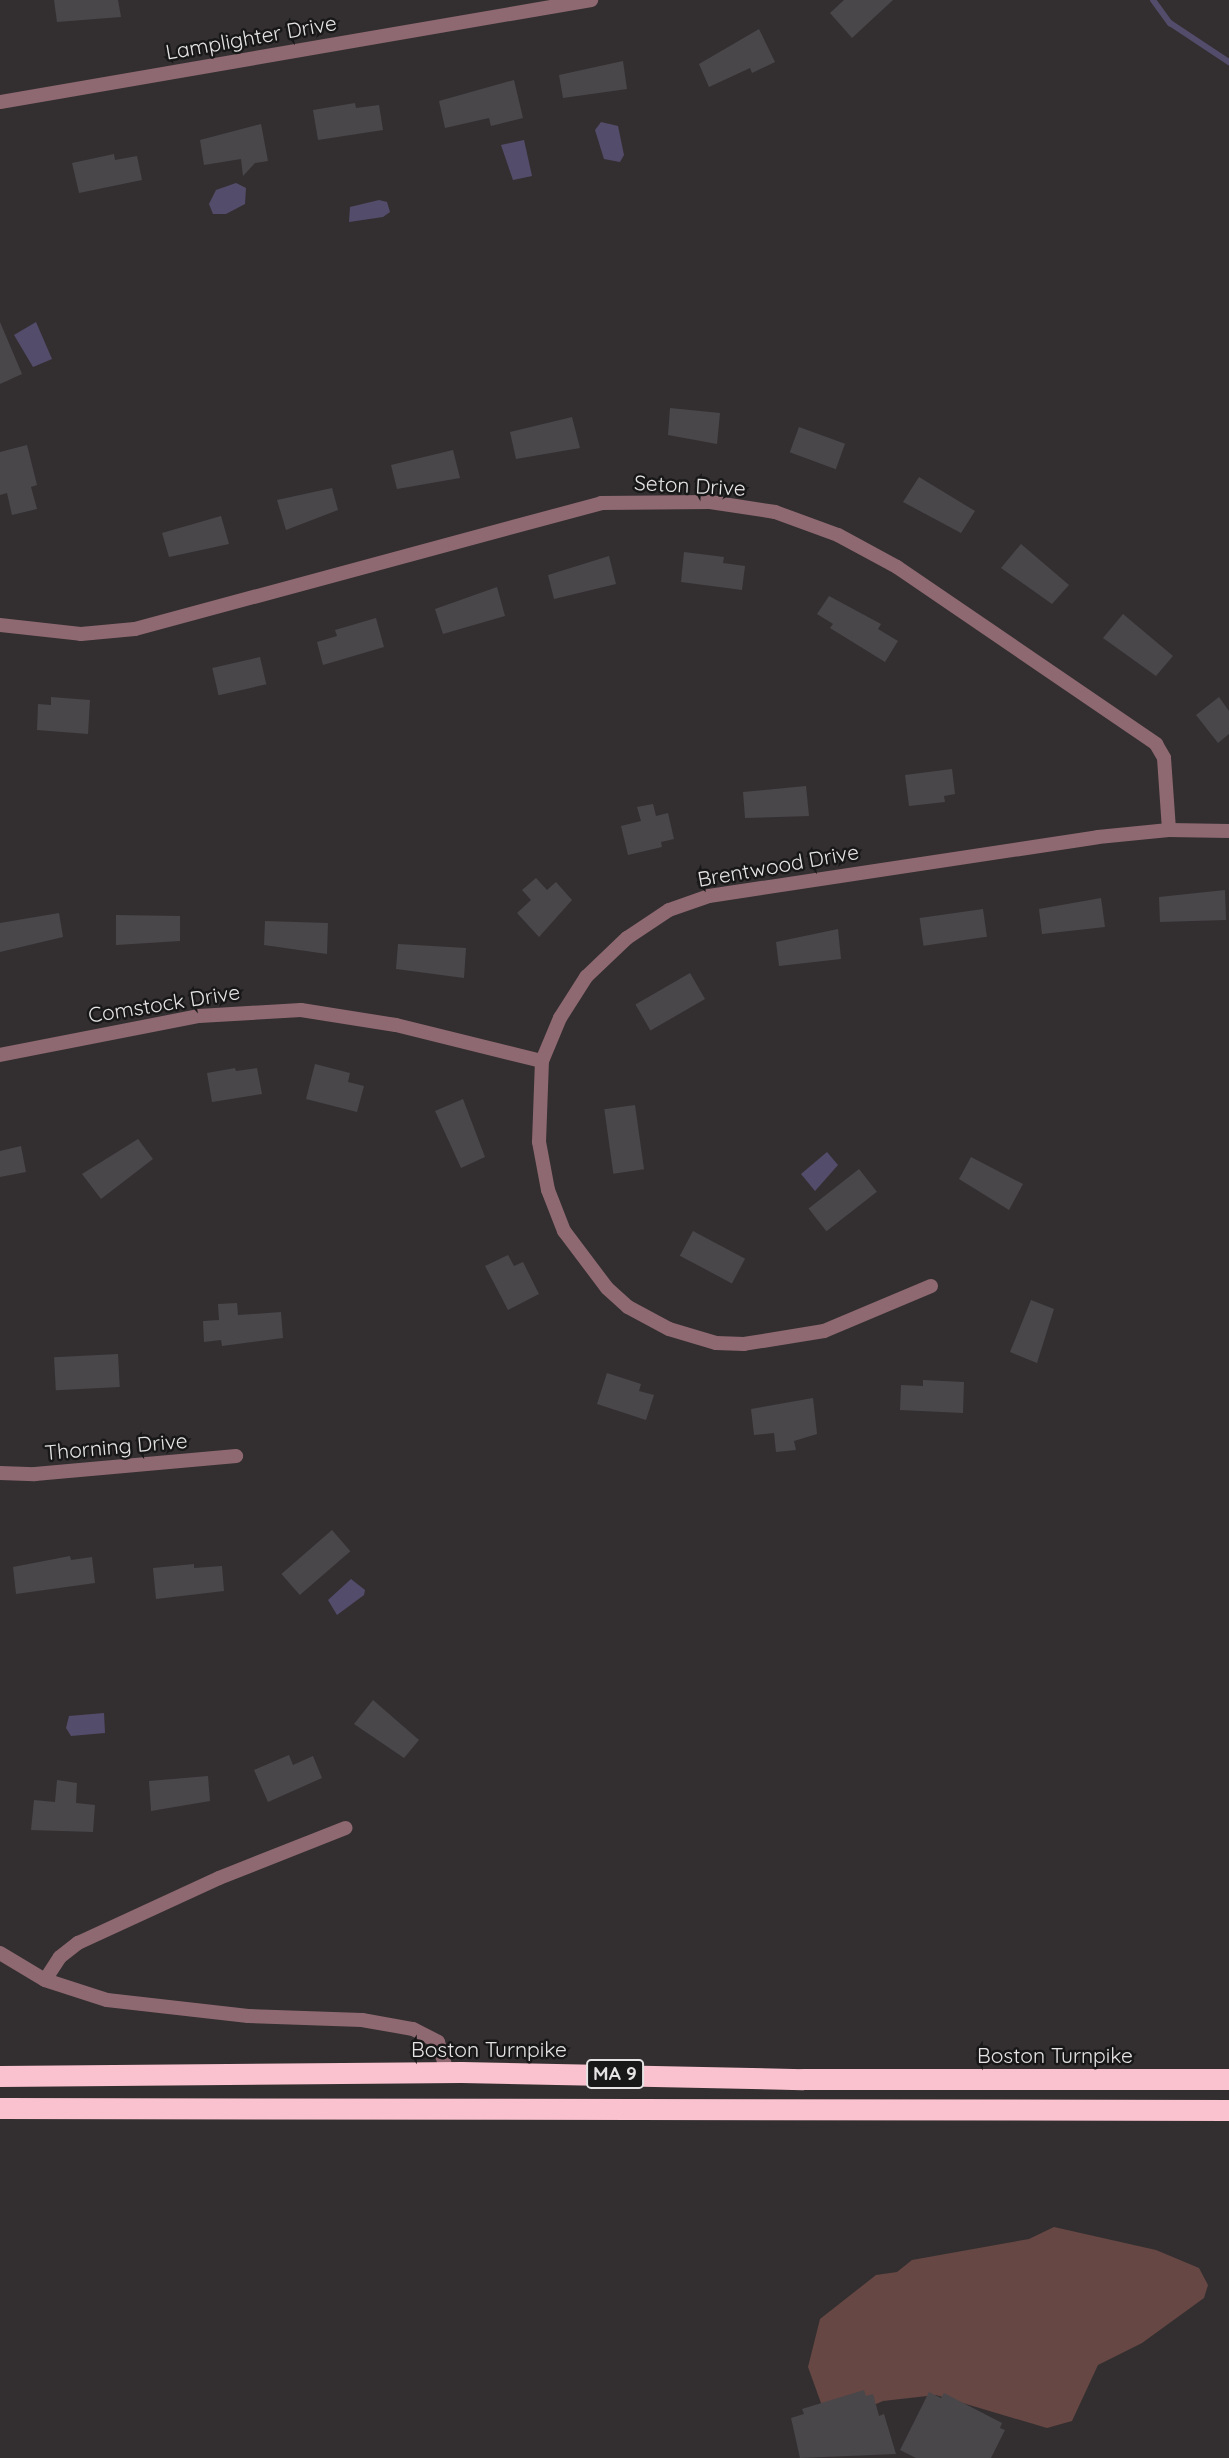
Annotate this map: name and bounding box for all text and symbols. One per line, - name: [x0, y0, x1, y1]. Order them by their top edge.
- street label: Lamplighter Drive: [163, 10, 339, 64]
- street label: Seton Drive: [634, 469, 746, 501]
- street label: Brentwood Drive: [695, 838, 861, 892]
- street label: Comstock Drive: [86, 979, 242, 1027]
- street label: Thorning Drive: [43, 1427, 189, 1465]
- street label: Boston Turnpike: [411, 2036, 567, 2062]
- street label: Boston Turnpike: [977, 2042, 1133, 2068]
- road number: MA 9: [585, 2058, 645, 2090]

